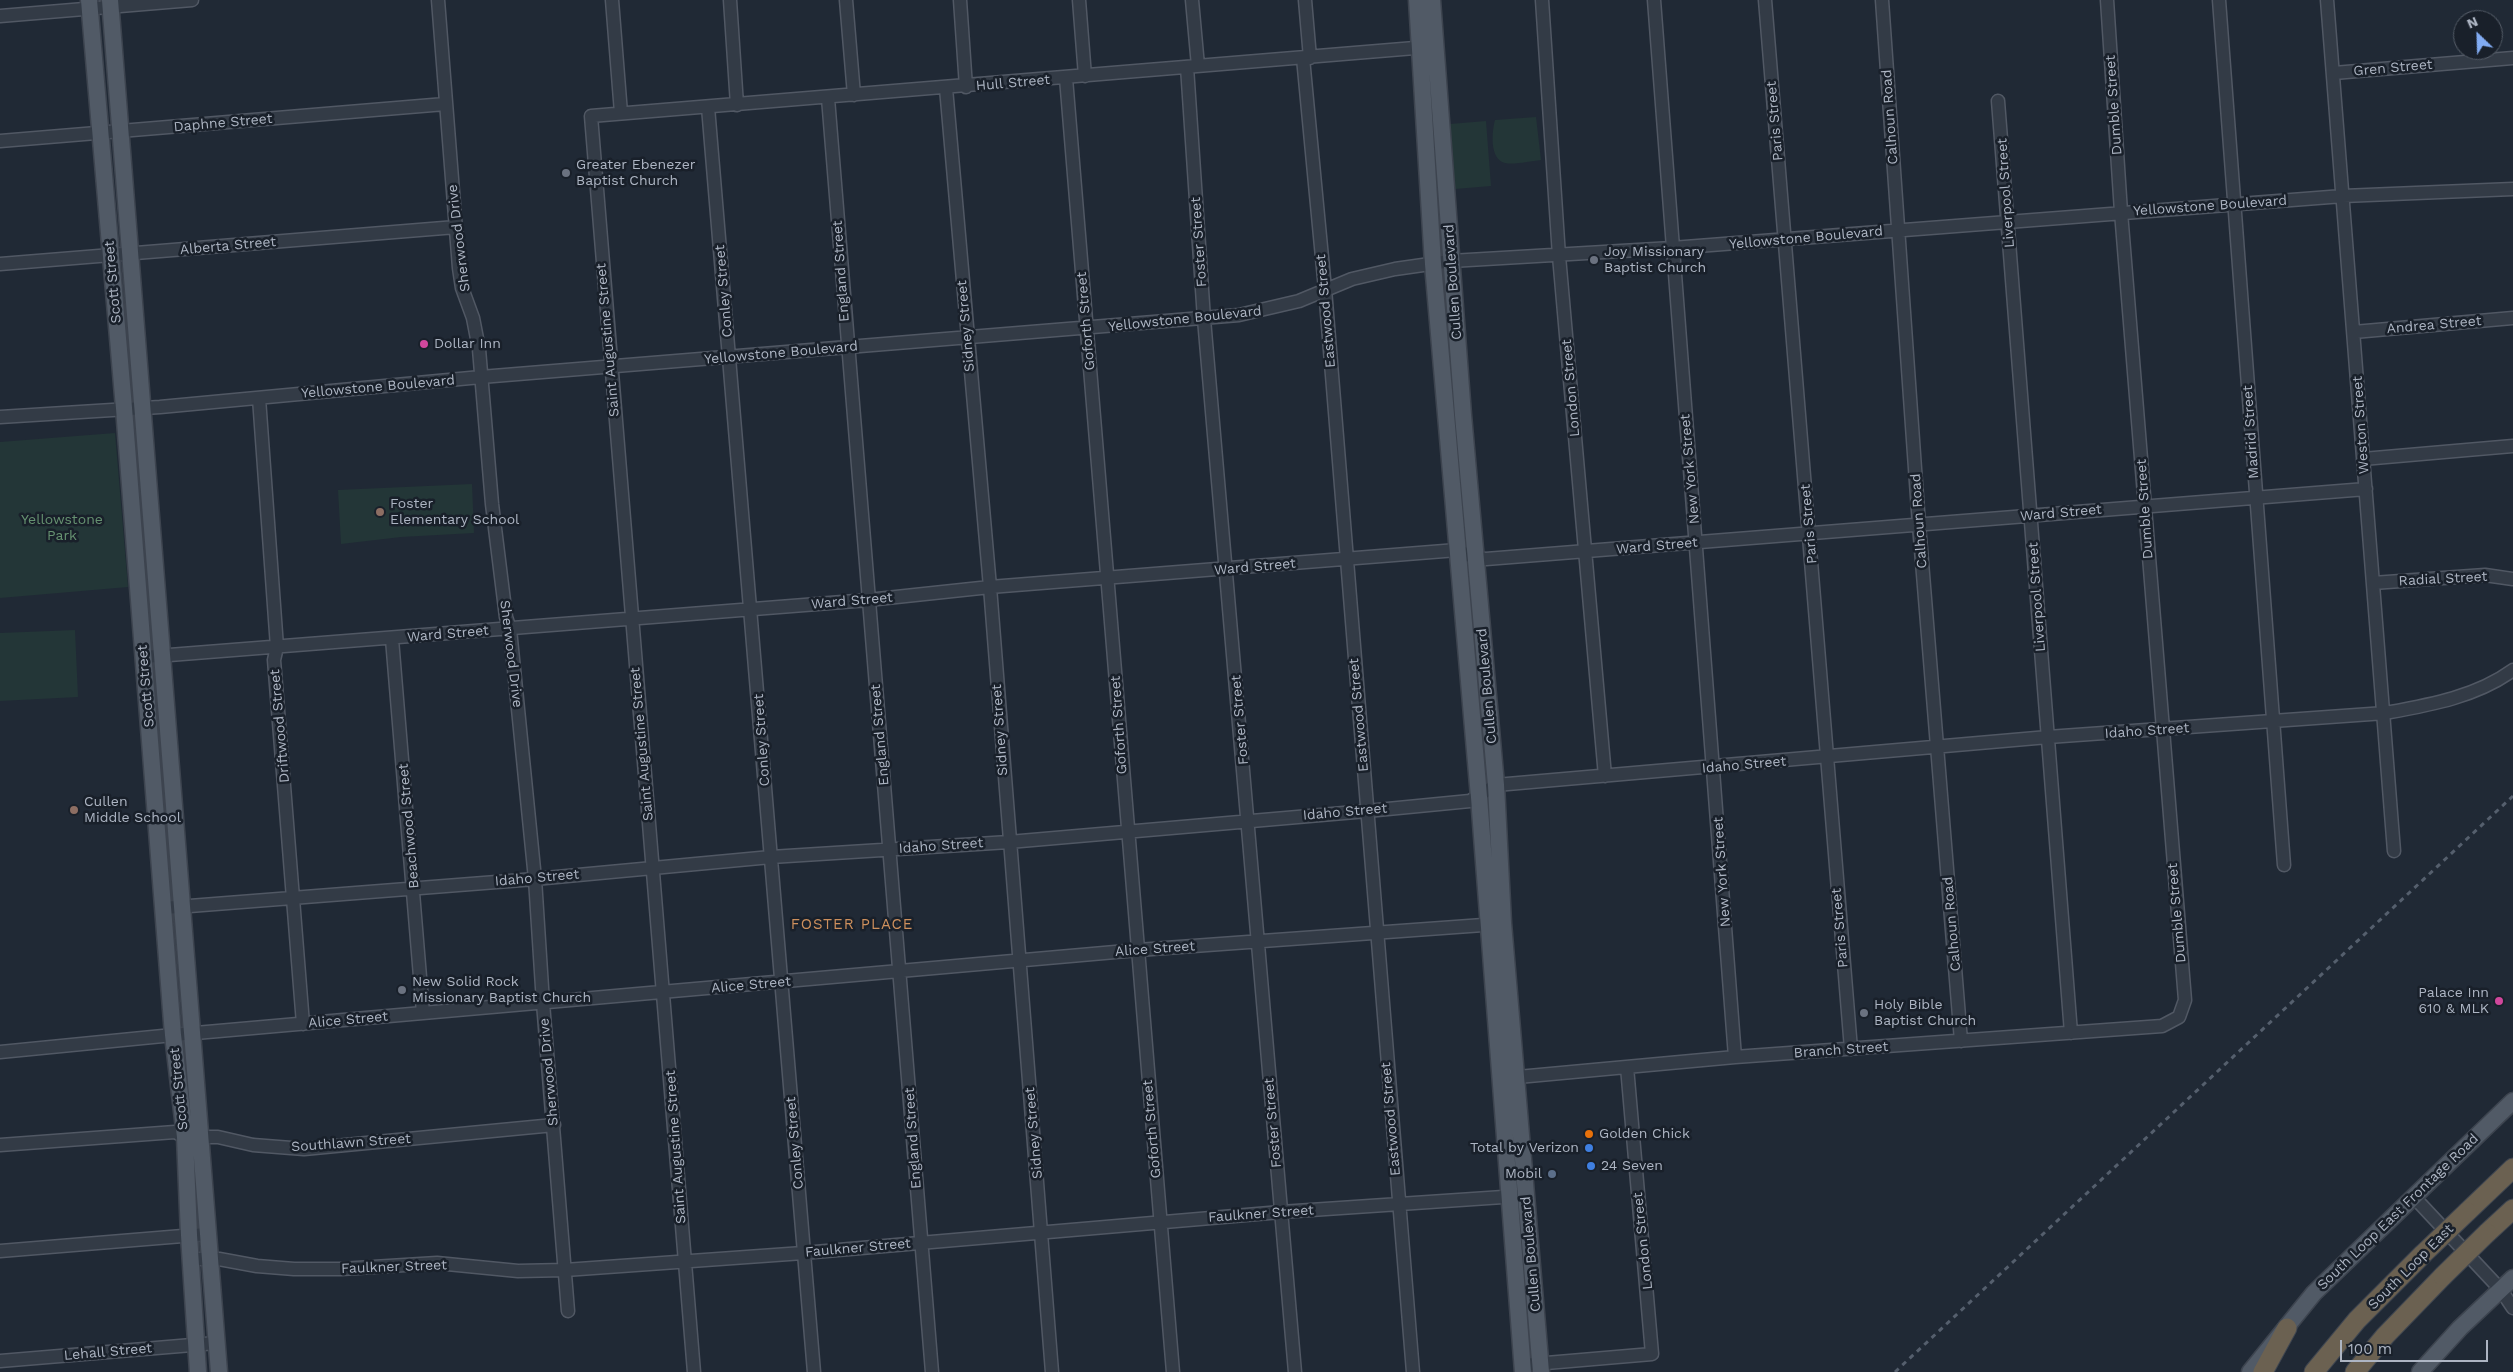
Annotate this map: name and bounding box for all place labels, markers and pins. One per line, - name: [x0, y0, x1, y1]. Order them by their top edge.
- place label: Greater Ebenezer Baptist Church: [576, 157, 695, 190]
- marker: Greater Ebenezer Baptist Church: [560, 167, 572, 179]
- place label: Joy Missionary Baptist Church: [1604, 244, 1706, 276]
- marker: Joy Missionary Baptist Church: [1588, 254, 1600, 266]
- place label: Dollar Inn: [434, 336, 501, 352]
- marker: Dollar Inn: [418, 338, 430, 350]
- place label: Foster Elementary School: [390, 496, 519, 528]
- marker: Foster Elementary School: [374, 506, 386, 518]
- place label: Cullen Middle School: [84, 794, 181, 826]
- marker: Cullen Middle School: [68, 804, 80, 816]
- place label: New Solid Rock Missionary Baptist Church: [412, 974, 591, 1006]
- marker: New Solid Rock Missionary Baptist Church: [396, 984, 408, 996]
- place label: Palace Inn 610 & MLK: [2418, 985, 2489, 1018]
- marker: Palace Inn 610 & MLK: [2493, 995, 2505, 1007]
- place label: Holy Bible Baptist Church: [1874, 997, 1976, 1030]
- marker: Holy Bible Baptist Church: [1858, 1007, 1870, 1019]
- place label: Golden Chick: [1599, 1126, 1690, 1142]
- marker: Golden Chick: [1583, 1128, 1595, 1140]
- place label: Total by Verizon: [1470, 1140, 1579, 1156]
- marker: Total by Verizon: [1583, 1142, 1595, 1154]
- place label: 24 Seven: [1601, 1158, 1663, 1174]
- marker: 24 Seven: [1585, 1160, 1597, 1172]
- place label: Mobil: [1505, 1166, 1542, 1182]
- marker: Mobil: [1546, 1168, 1558, 1180]

